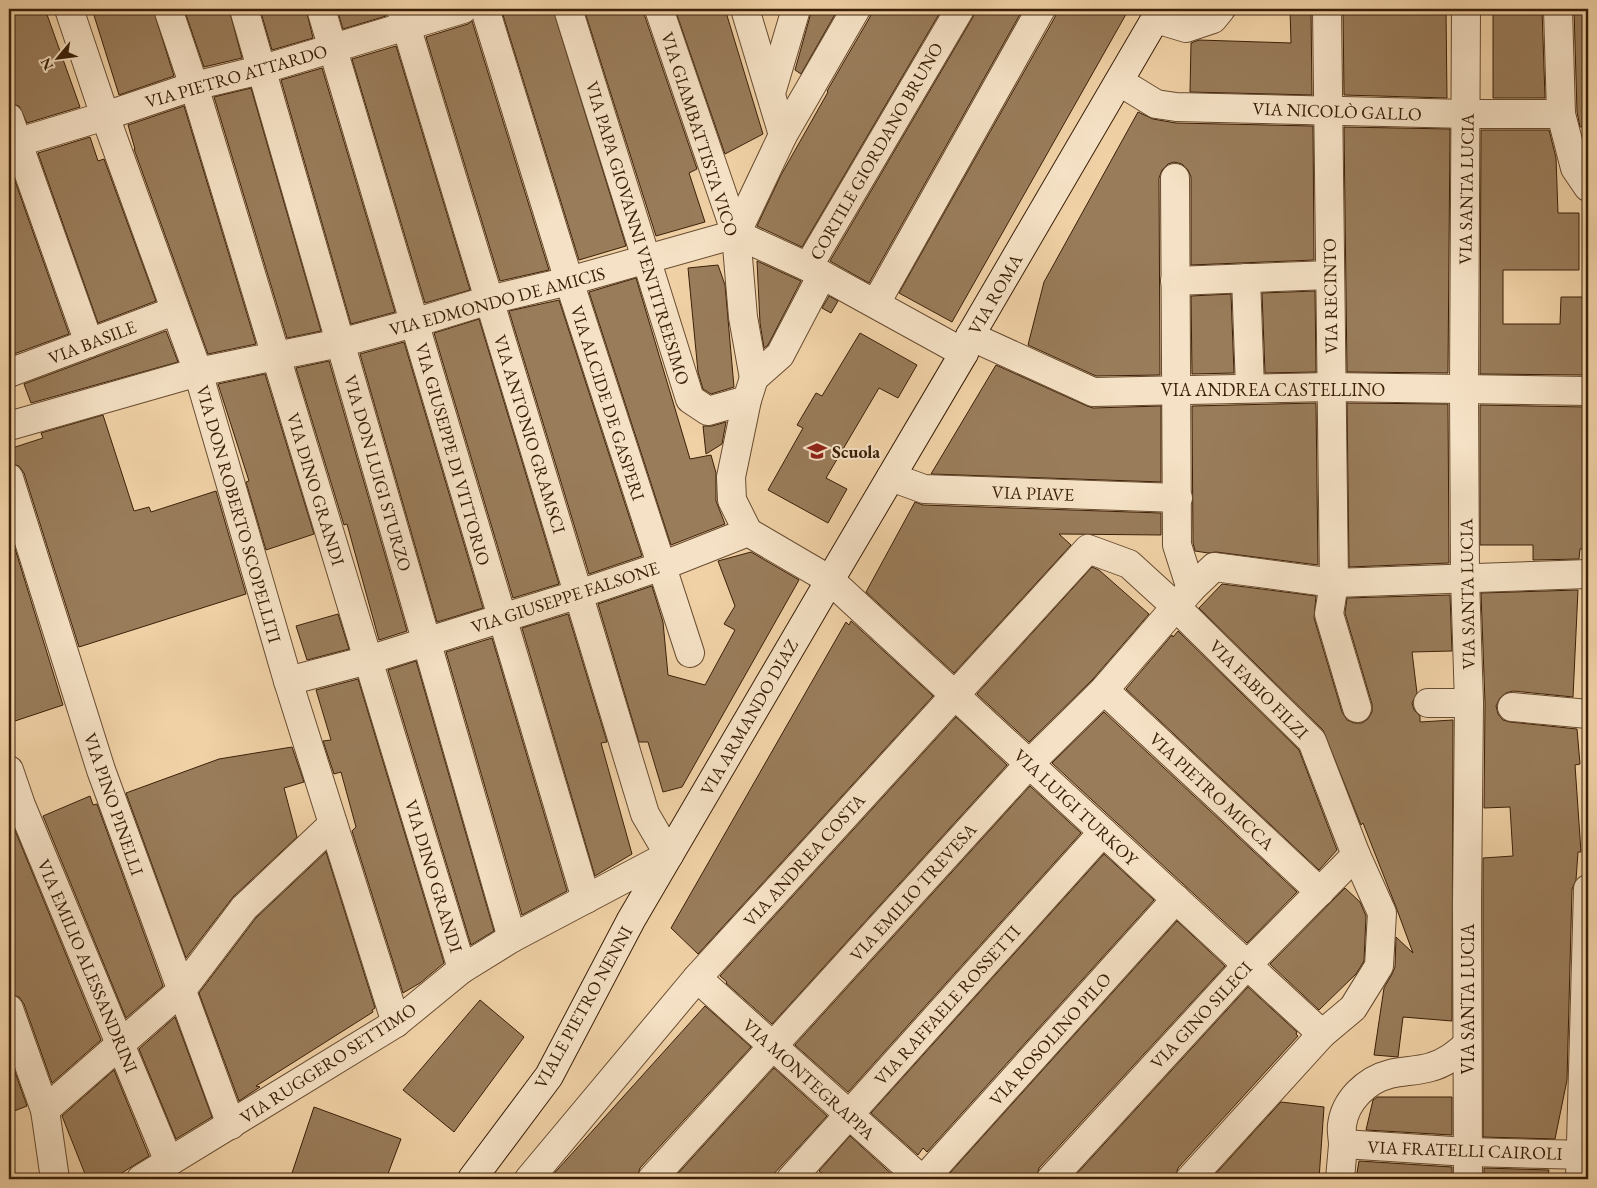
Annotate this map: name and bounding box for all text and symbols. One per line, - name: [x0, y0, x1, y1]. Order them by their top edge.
- street label: VIA GIAMBATTISTA VICO: [656, 29, 744, 239]
- north arrow: [32, 32, 82, 82]
- street label: CORTILE GIORDANO BRUNO: [804, 38, 948, 264]
- street label: VIA PIETRO ATTARDO: [142, 39, 330, 113]
- text: N: [36, 54, 57, 74]
- street label: VIA PAPA GIOVANNI VENTITREESIMO: [581, 78, 695, 388]
- street label: VIA NICOLÒ GALLO: [1252, 97, 1422, 125]
- street label: VIA SANTA LUCIA: [1453, 113, 1479, 265]
- street label: VIA RECINTO: [1317, 238, 1343, 354]
- street label: VIA ROMA: [963, 249, 1028, 339]
- street label: VIA EDMONDO DE AMICIS: [387, 261, 607, 341]
- street label: VIA ALCIDE DE GASPERI: [566, 303, 650, 503]
- street label: VIA BASILE: [45, 315, 139, 369]
- street label: VIA ANTONIO GRAMSCI: [489, 332, 571, 536]
- street label: VIA GIUSEPPE DI VITTORIO: [410, 340, 496, 568]
- street label: VIA DON LUIGI STURZO: [339, 372, 417, 574]
- street label: VIA ANDREA CASTELLINO: [1161, 378, 1385, 401]
- street label: VIA DON ROBERTO SCOPELLITI: [191, 382, 287, 646]
- street label: VIA DINO GRANDI: [282, 410, 350, 568]
- school or university icon: Scuola: [806, 440, 828, 462]
- place label: Scuola: [832, 440, 880, 463]
- street label: VIA PIAVE: [991, 480, 1075, 506]
- street label: VIA SANTA LUCIA: [1454, 518, 1480, 670]
- street label: VIA GIUSEPPE FALSONE: [468, 556, 662, 638]
- street label: VIA FABIO FILZI: [1204, 634, 1314, 744]
- street label: VIA ARMANDO DIAZ: [695, 635, 803, 799]
- street label: VIA PIETRO MICCA: [1145, 727, 1280, 855]
- street label: VIA PINO PINELLI: [79, 730, 149, 878]
- street label: VIA LUIGI TURKOY: [1009, 744, 1144, 871]
- street label: VIA ANDREA COSTA: [738, 788, 870, 931]
- street label: VIA DINO GRANDI: [400, 797, 468, 955]
- street label: VIA EMILIO TREVESA: [845, 817, 982, 966]
- street label: VIA EMILIO ALESSANDRINI: [32, 856, 144, 1076]
- street label: VIA RAFFAELE ROSSETTI: [869, 920, 1025, 1090]
- street label: VIALE PIETRO NENNI: [529, 922, 637, 1092]
- street label: VIA SANTA LUCIA: [1456, 923, 1479, 1075]
- street label: VIA GINO SILECI: [1145, 956, 1257, 1074]
- street label: VIA ROSOLINO PILO: [984, 968, 1116, 1110]
- street label: VIA RUGGERO SETTIMO: [235, 997, 421, 1129]
- street label: VIA MONTEGRAPPA: [738, 1013, 880, 1145]
- street label: VIA FRATELLI CAIROLI: [1367, 1135, 1563, 1165]

